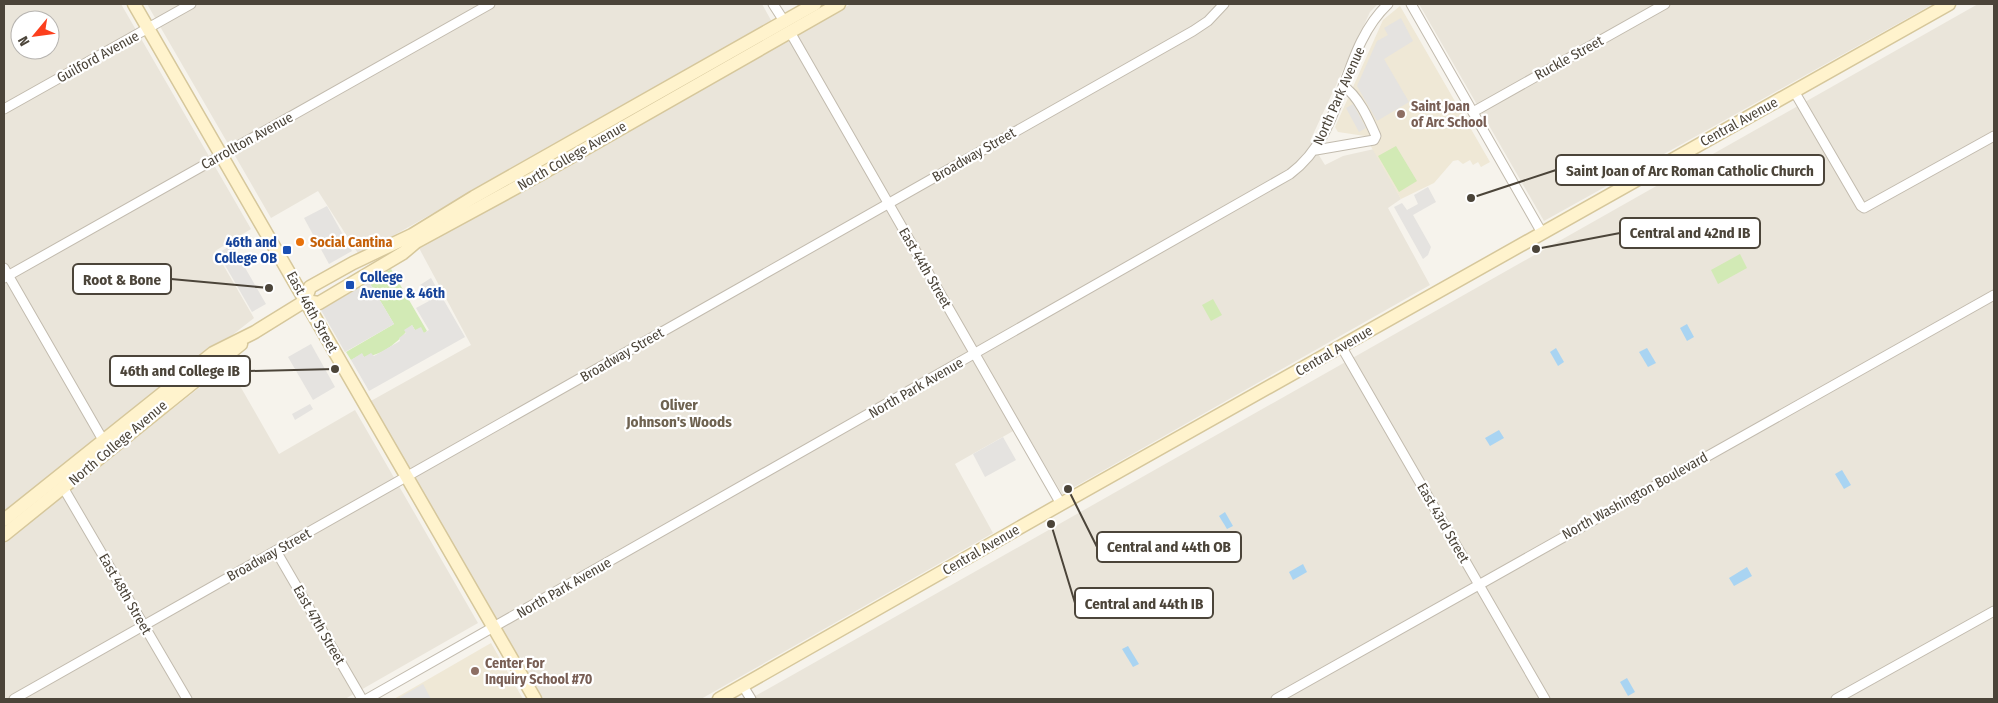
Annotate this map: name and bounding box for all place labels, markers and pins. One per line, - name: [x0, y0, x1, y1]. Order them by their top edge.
- place label: Saint Joan of Arc School: [1411, 98, 1487, 131]
- marker: Saint Joan of Arc School: [1395, 108, 1407, 120]
- callout: Saint Joan of Arc Roman Catholic Church: [1556, 155, 1824, 185]
- callout: Central and 42nd IB: [1620, 218, 1760, 248]
- place label: 46th and College OB: [214, 234, 277, 267]
- place label: Social Cantina: [310, 234, 392, 251]
- marker: Social Cantina: [294, 236, 306, 248]
- marker: 46th and College OB: [281, 244, 293, 256]
- callout: Root & Bone: [73, 264, 171, 294]
- place label: College Avenue & 46th: [359, 269, 445, 302]
- marker: College Avenue & 46th: [344, 279, 356, 291]
- callout: 46th and College IB: [110, 356, 250, 386]
- callout: Central and 44th OB: [1097, 532, 1241, 562]
- callout: Central and 44th IB: [1075, 588, 1213, 618]
- place label: Center For Inquiry School #70: [485, 655, 593, 688]
- marker: Center For Inquiry School #70: [469, 665, 481, 677]

